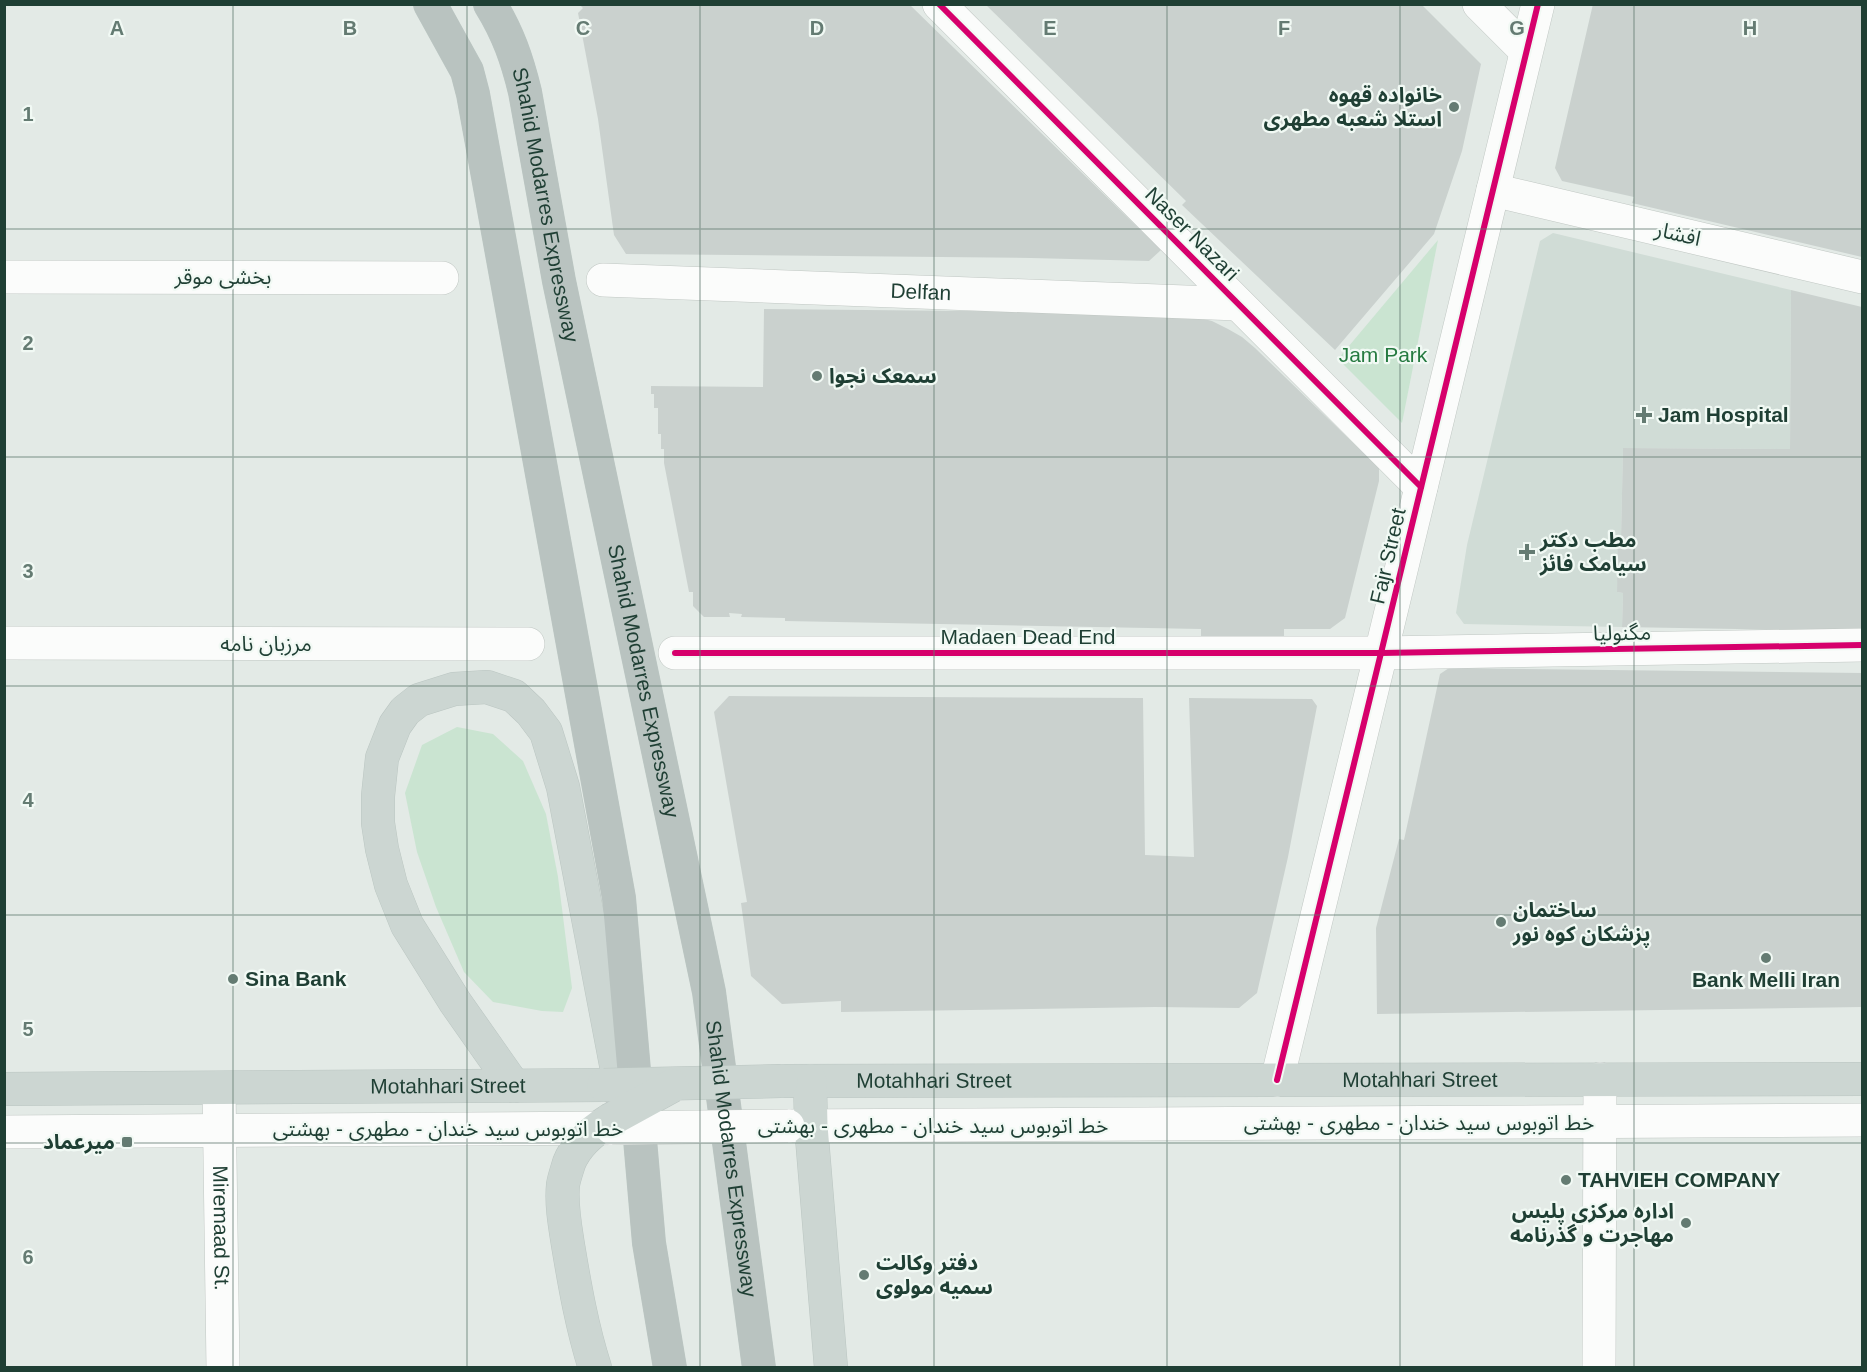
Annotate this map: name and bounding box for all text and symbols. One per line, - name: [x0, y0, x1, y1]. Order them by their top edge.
- text: A: [110, 17, 124, 39]
- text: B: [343, 17, 357, 39]
- text: C: [576, 17, 590, 39]
- text: D: [810, 17, 824, 39]
- text: E: [1043, 17, 1057, 39]
- text: F: [1278, 17, 1290, 39]
- text: G: [1509, 17, 1525, 39]
- text: H: [1743, 17, 1757, 39]
- street label: Shahid Modarres Expressway: [508, 65, 584, 345]
- place label: خانواده قهوه استلا شعبه مطهری: [1264, 83, 1442, 131]
- marker: خانواده قهوه استلا شعبه مطهری: [1447, 100, 1461, 114]
- text: 1: [22, 103, 34, 125]
- street label: Naser Nazari: [1141, 182, 1244, 285]
- street label: افشار: [1652, 217, 1703, 251]
- street label: بخشی موقر: [174, 265, 271, 289]
- street label: Delfan: [890, 279, 952, 304]
- text: 2: [22, 332, 34, 354]
- park label: Jam Park: [1339, 343, 1428, 366]
- place label: سمعک نجوا: [829, 364, 937, 388]
- marker: سمعک نجوا: [810, 369, 824, 383]
- place label: Jam Hospital: [1658, 403, 1789, 426]
- marker: Jam Hospital: [1635, 406, 1653, 424]
- street label: Fajr Street: [1365, 505, 1410, 606]
- place label: مطب دکتر سیامک فائز: [1539, 528, 1647, 576]
- street label: Shahid Modarres Expressway: [604, 542, 684, 820]
- marker: مطب دکتر سیامک فائز: [1518, 543, 1536, 561]
- text: 3: [22, 560, 34, 582]
- street label: مگنولیا: [1593, 620, 1651, 646]
- street label: Madaen Dead End: [940, 625, 1116, 648]
- street label: مرزبان نامه: [220, 632, 312, 656]
- text: 4: [22, 789, 34, 811]
- place label: ساختمان پزشکان کوه نور: [1512, 898, 1651, 948]
- marker: ساختمان پزشکان کوه نور: [1494, 915, 1508, 929]
- marker: Bank Melli Iran: [1759, 951, 1773, 965]
- place label: Sina Bank: [245, 967, 347, 990]
- place label: Bank Melli Iran: [1692, 968, 1840, 991]
- marker: Sina Bank: [226, 972, 240, 986]
- text: 5: [22, 1018, 34, 1040]
- street label: Shahid Modarres Expressway: [702, 1019, 762, 1299]
- street label: Motahhari Street: [1342, 1068, 1498, 1091]
- street label: Motahhari Street: [856, 1069, 1012, 1092]
- street label: Motahhari Street: [370, 1074, 526, 1098]
- street label: خط اتوبوس سید خندان - مطهری - بهشتی: [1244, 1111, 1594, 1135]
- street label: خط اتوبوس سید خندان - مطهری - بهشتی: [758, 1114, 1108, 1138]
- street label: خط اتوبوس سید خندان - مطهری - بهشتی: [273, 1117, 623, 1141]
- place label: میرعماد: [43, 1130, 115, 1154]
- marker: میرعماد: [120, 1135, 134, 1149]
- street label: Miremaad St.: [209, 1165, 234, 1291]
- place label: TAHVIEH COMPANY: [1578, 1168, 1780, 1191]
- marker: TAHVIEH COMPANY: [1559, 1173, 1573, 1187]
- place label: اداره مرکزی پلیس مهاجرت و گذرنامه: [1510, 1199, 1674, 1247]
- marker: اداره مرکزی پلیس مهاجرت و گذرنامه: [1679, 1216, 1693, 1230]
- text: 6: [22, 1246, 34, 1268]
- place label: دفتر وکالت سمیه مولوی: [876, 1251, 993, 1299]
- marker: دفتر وکالت سمیه مولوی: [857, 1268, 871, 1282]

